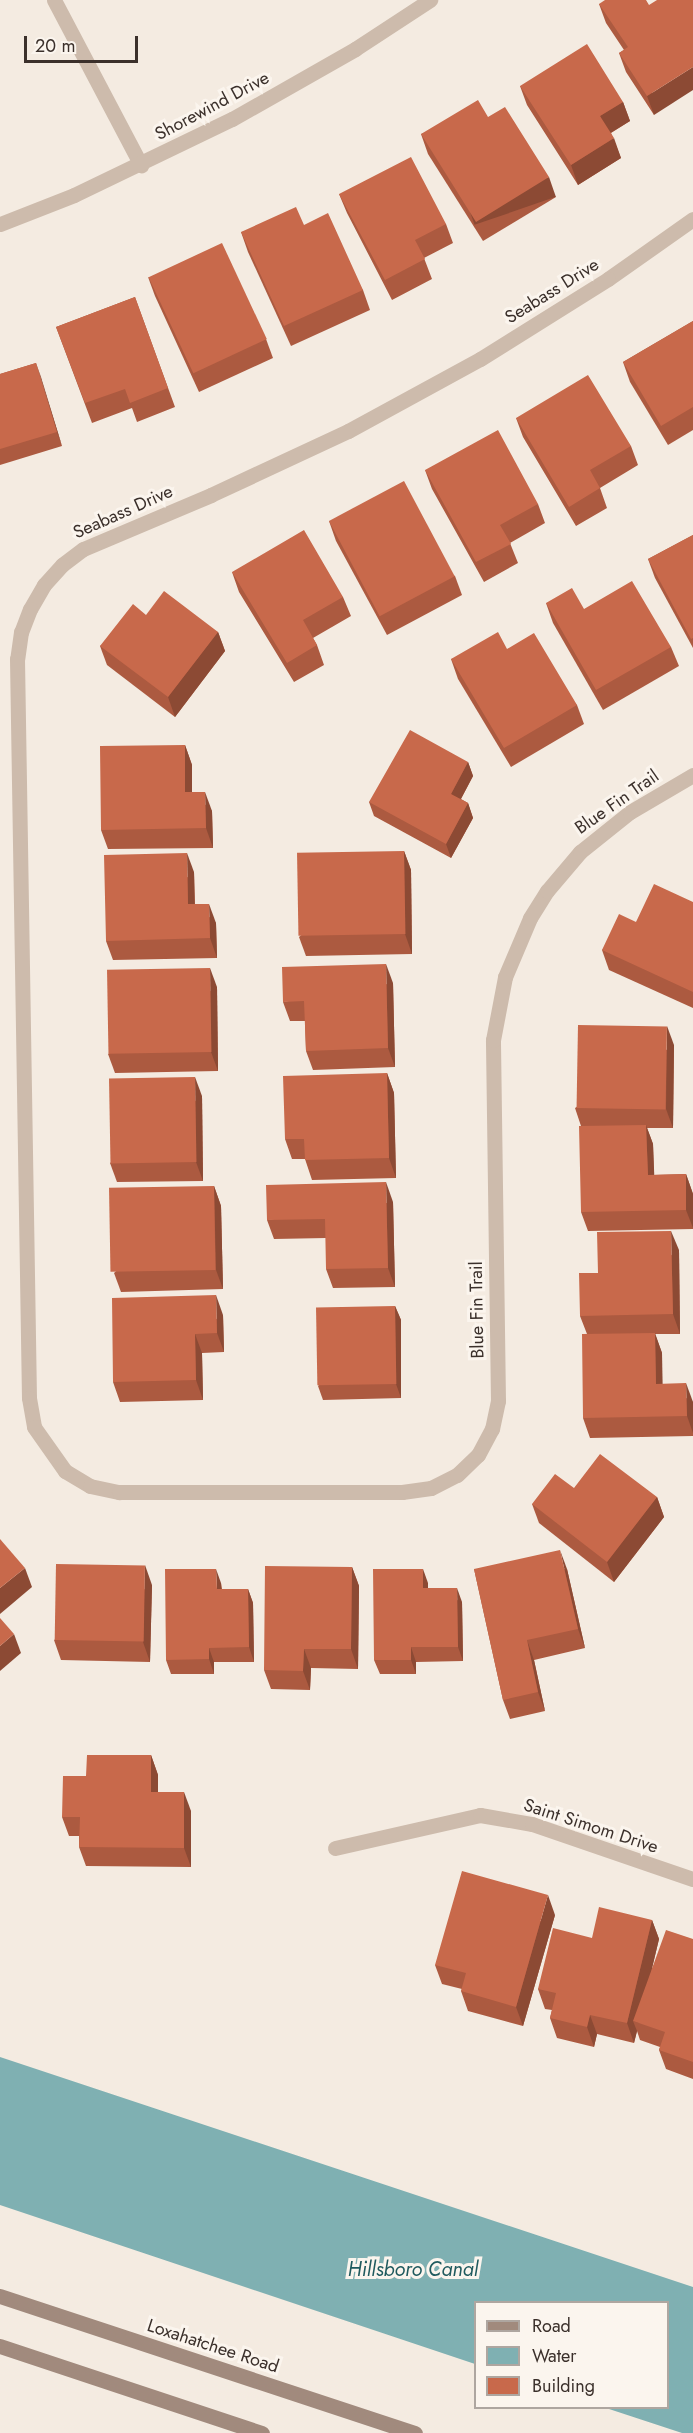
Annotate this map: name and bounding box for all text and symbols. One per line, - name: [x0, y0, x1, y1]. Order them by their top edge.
- scale bar: [27, 24, 141, 62]
- text: 20 m: [35, 33, 75, 59]
- street label: Shorewind Drive: [151, 67, 273, 145]
- street label: Seabass Drive: [501, 254, 603, 328]
- street label: Seabass Drive: [70, 480, 176, 544]
- street label: Blue Fin Trail: [571, 765, 663, 839]
- street label: Blue Fin Trail: [465, 1261, 489, 1359]
- street label: Saint Simom Drive: [521, 1794, 661, 1858]
- water label: Hillsboro Canal: [348, 2257, 478, 2281]
- legend: [474, 2301, 669, 2409]
- text: Road: [532, 2313, 571, 2339]
- street label: Loxahatchee Road: [144, 2315, 282, 2377]
- text: Water: [532, 2343, 576, 2369]
- text: Building: [532, 2373, 595, 2399]

